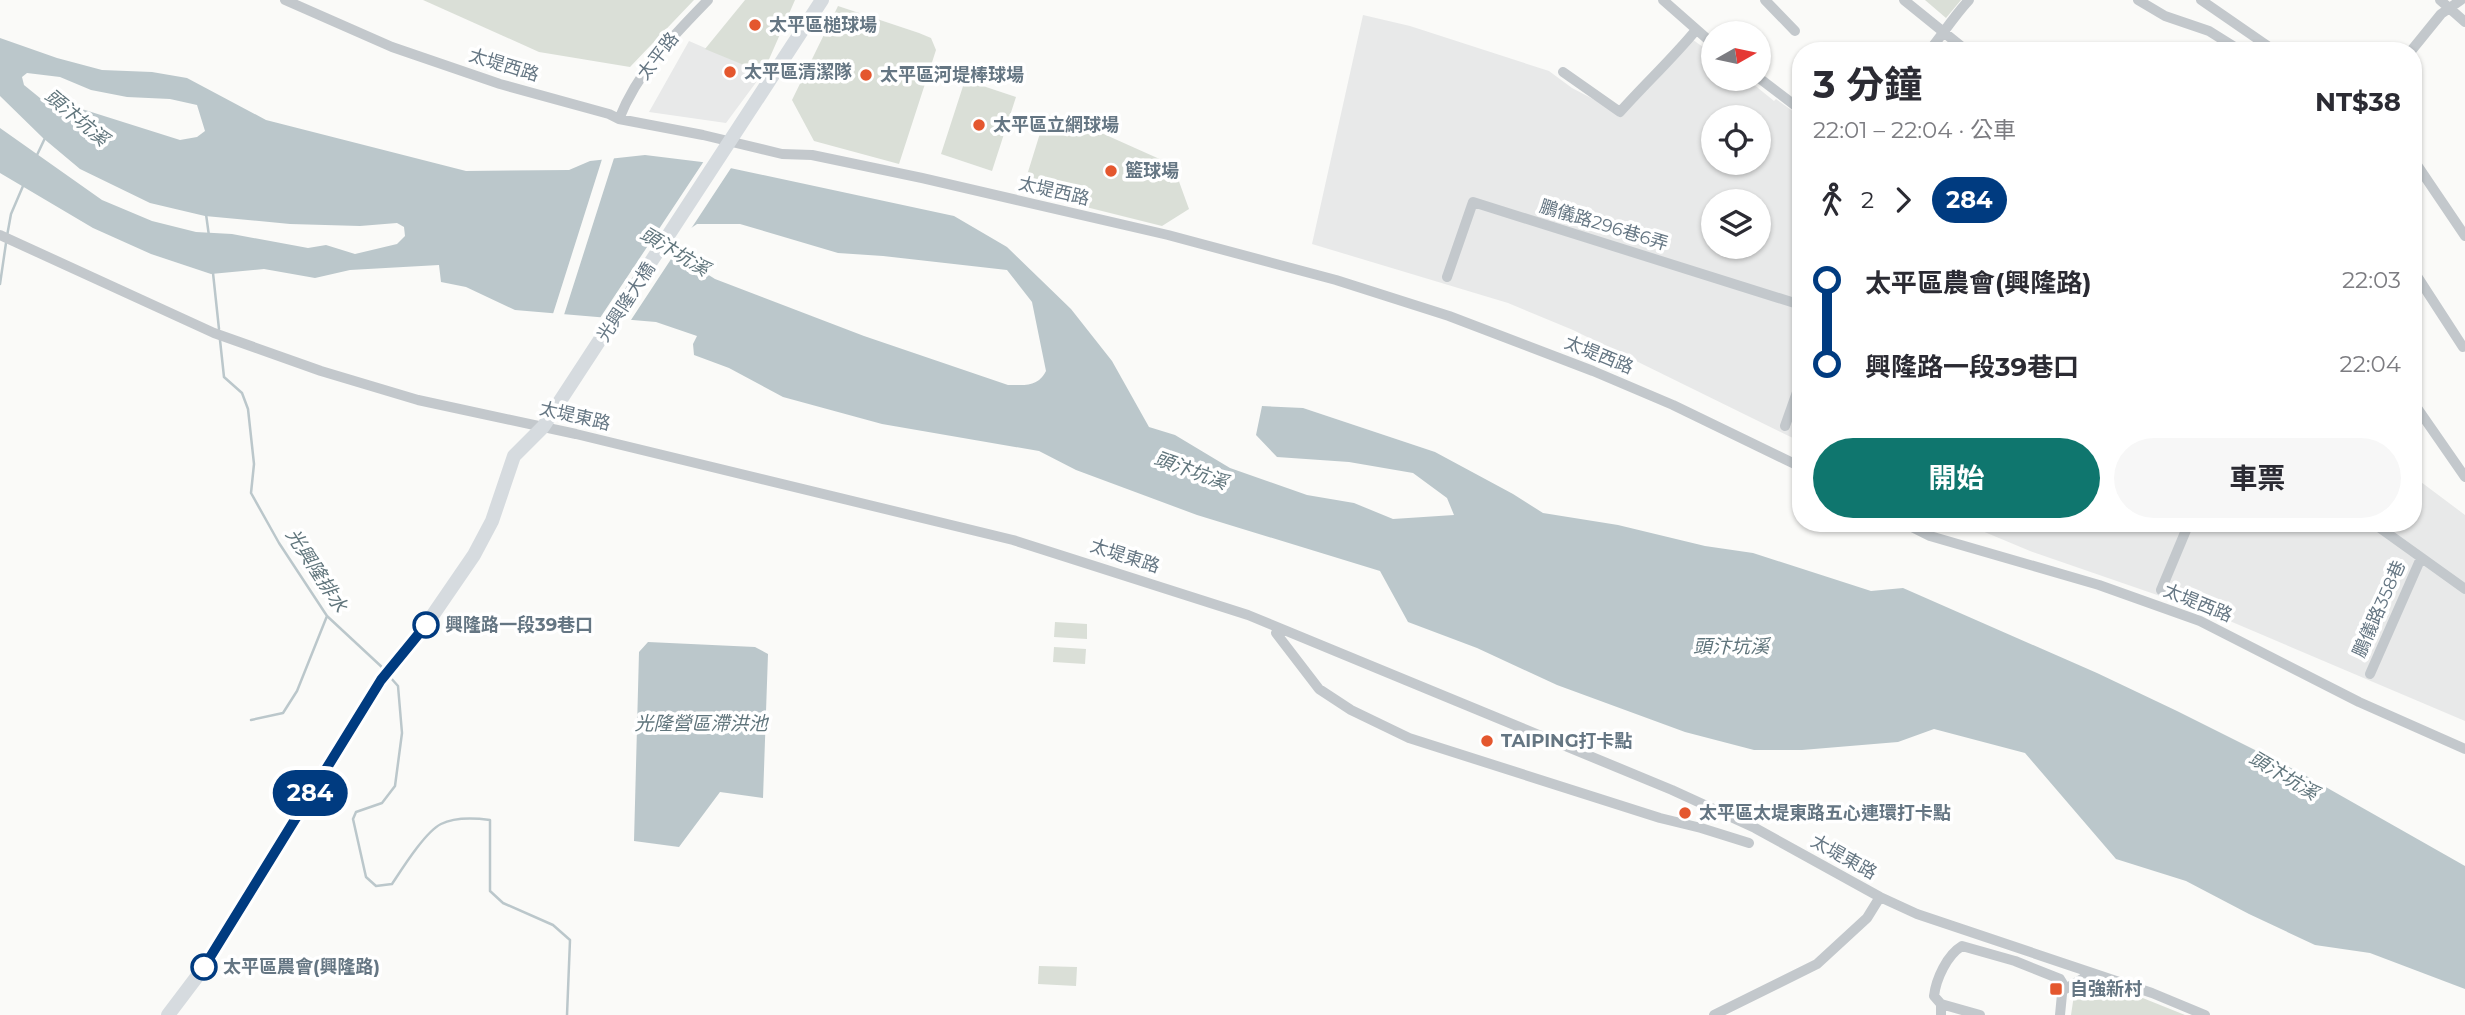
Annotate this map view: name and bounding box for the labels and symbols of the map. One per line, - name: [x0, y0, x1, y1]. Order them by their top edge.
- place label: 太平區槌球場: [769, 14, 877, 36]
- marker: 太平區槌球場: [747, 17, 763, 33]
- north arrow: [1701, 21, 1771, 91]
- street label: 太平路: [633, 28, 683, 84]
- street label: 太堤西路: [466, 44, 542, 86]
- place label: 太平區清潔隊: [744, 61, 852, 83]
- marker: 太平區清潔隊: [722, 64, 738, 80]
- place label: 太平區河堤棒球場: [880, 64, 1024, 86]
- marker: 太平區河堤棒球場: [858, 67, 874, 83]
- water label: 頭汴坑溪: [40, 84, 115, 153]
- place label: 太平區立網球場: [993, 114, 1119, 136]
- marker: 太平區立網球場: [971, 117, 987, 133]
- place label: 籃球場: [1125, 160, 1179, 182]
- marker: 籃球場: [1103, 163, 1119, 179]
- street label: 太堤西路: [1016, 172, 1092, 210]
- street label: 鵬儀路296巷6弄: [1537, 195, 1671, 255]
- water label: 頭汴坑溪: [636, 222, 716, 282]
- street label: 光興隆大橋: [592, 258, 660, 346]
- street label: 太堤西路: [1562, 331, 1636, 379]
- street label: 太堤東路: [537, 397, 613, 435]
- water label: 頭汴坑溪: [1151, 447, 1233, 495]
- water label: 光興隆排水: [281, 524, 353, 617]
- street label: 太堤東路: [1087, 534, 1163, 578]
- street label: 鵬儀路358巷: [2348, 557, 2410, 661]
- street label: 太堤西路: [2161, 579, 2235, 627]
- marker: 興隆路一段39巷口: [413, 612, 439, 638]
- place label: 興隆路一段39巷口: [445, 614, 593, 636]
- water label: 頭汴坑溪: [1693, 635, 1772, 658]
- water label: 光隆營區滯洪池: [634, 712, 769, 735]
- place label: TAIPING打卡點: [1501, 730, 1633, 752]
- marker: TAIPING打卡點: [1479, 733, 1495, 749]
- water label: 頭汴坑溪: [2245, 746, 2325, 806]
- line badge: 284: [270, 770, 350, 816]
- place label: 太平區太堤東路五心連環打卡點: [1699, 802, 1951, 824]
- marker: 太平區太堤東路五心連環打卡點: [1677, 805, 1693, 821]
- street label: 太堤東路: [1807, 830, 1881, 884]
- marker: 太平區農會(興隆路): [191, 954, 217, 980]
- place label: 太平區農會(興隆路): [223, 956, 380, 978]
- place label: 自強新村: [2070, 978, 2142, 1000]
- marker: 自強新村: [2048, 981, 2064, 997]

